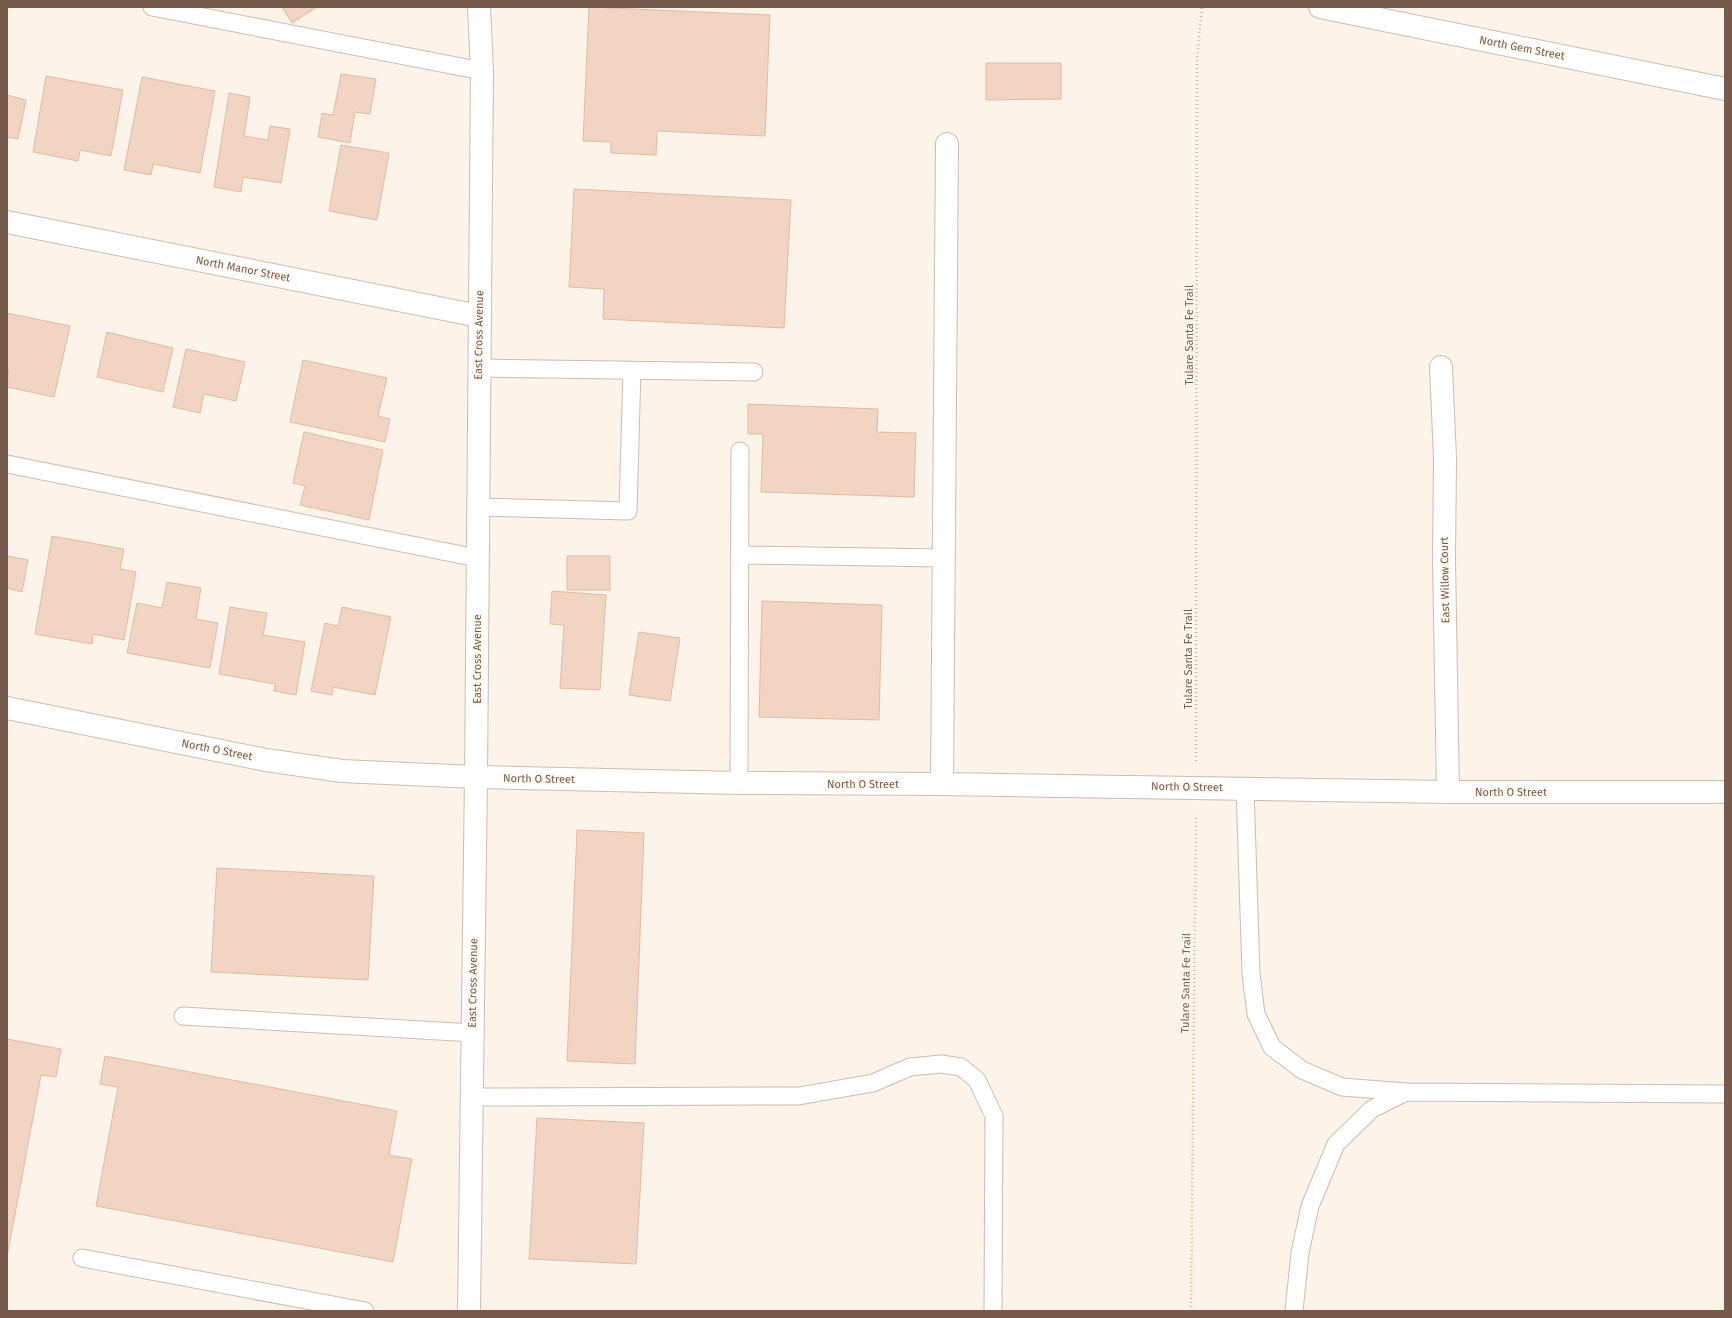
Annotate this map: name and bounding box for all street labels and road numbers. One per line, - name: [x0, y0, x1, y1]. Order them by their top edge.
- street label: North Gem Street: [1478, 33, 1566, 63]
- street label: North Manor Street: [195, 253, 291, 285]
- street label: Tulare Santa Fe Trail: [1183, 285, 1196, 385]
- street label: East Cross Avenue: [472, 290, 486, 380]
- street label: East Willow Court: [1438, 537, 1452, 623]
- street label: Tulare Santa Fe Trail: [1182, 609, 1195, 709]
- street label: East Cross Avenue: [471, 614, 484, 704]
- street label: North O Street: [180, 737, 254, 763]
- street label: North O Street: [503, 772, 575, 786]
- street label: North O Street: [827, 778, 899, 791]
- street label: North O Street: [1151, 780, 1223, 794]
- street label: North O Street: [1475, 786, 1547, 799]
- street label: Tulare Santa Fe Trail: [1179, 933, 1193, 1033]
- street label: East Cross Avenue: [466, 938, 480, 1028]

